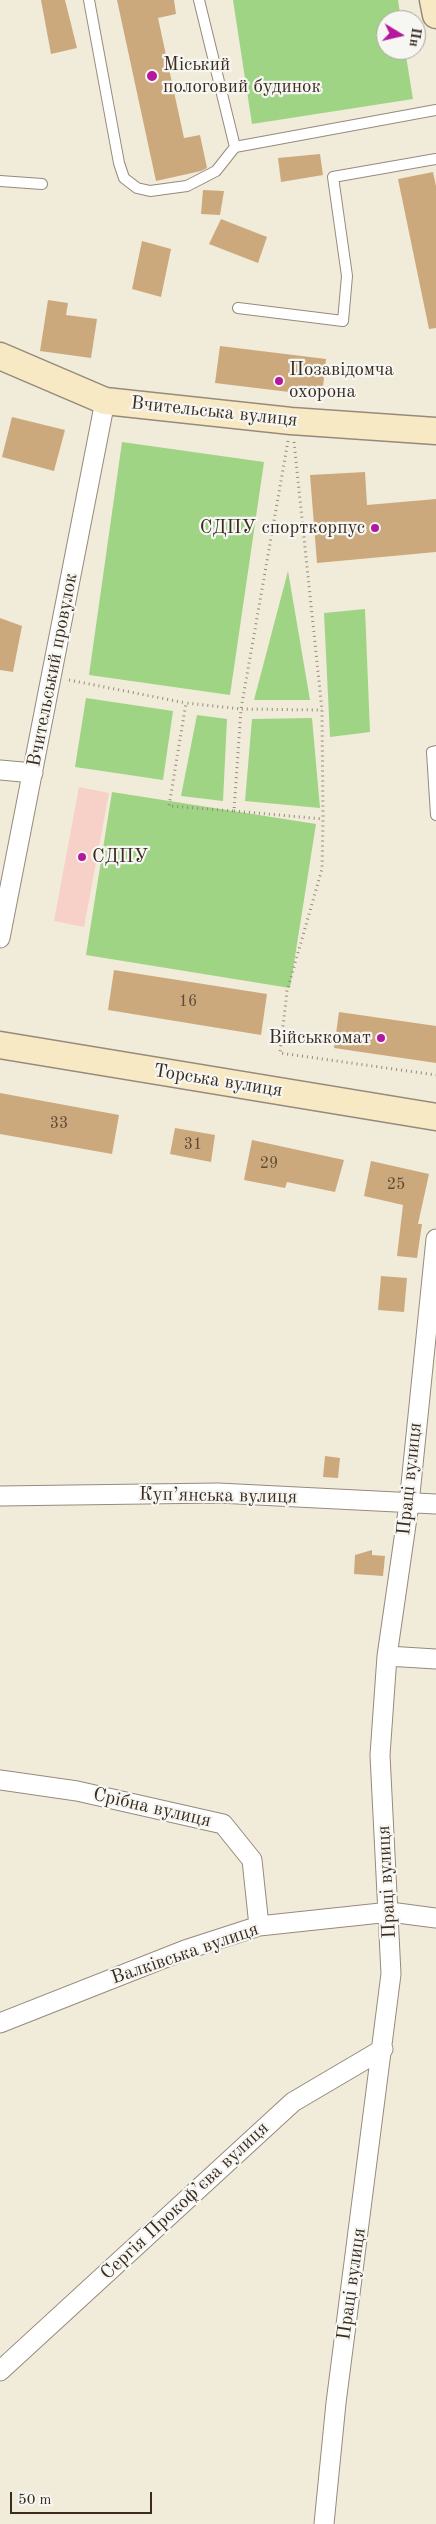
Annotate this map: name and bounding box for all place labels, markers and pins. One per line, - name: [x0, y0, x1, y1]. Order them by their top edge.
- place label: Міський пологовий будинок: [163, 54, 321, 98]
- marker: Міський пологовий будинок: [145, 69, 159, 83]
- place label: Позавідомча охорона: [289, 359, 394, 403]
- marker: Позавідомча охорона: [273, 375, 285, 387]
- place label: СДПУ спорткорпус: [200, 517, 365, 539]
- marker: СДПУ спорткорпус: [369, 522, 381, 534]
- place label: СДПУ: [92, 846, 148, 868]
- marker: СДПУ: [76, 851, 88, 863]
- place label: Військкомат: [269, 1027, 371, 1049]
- marker: Військкомат: [375, 1032, 387, 1044]

